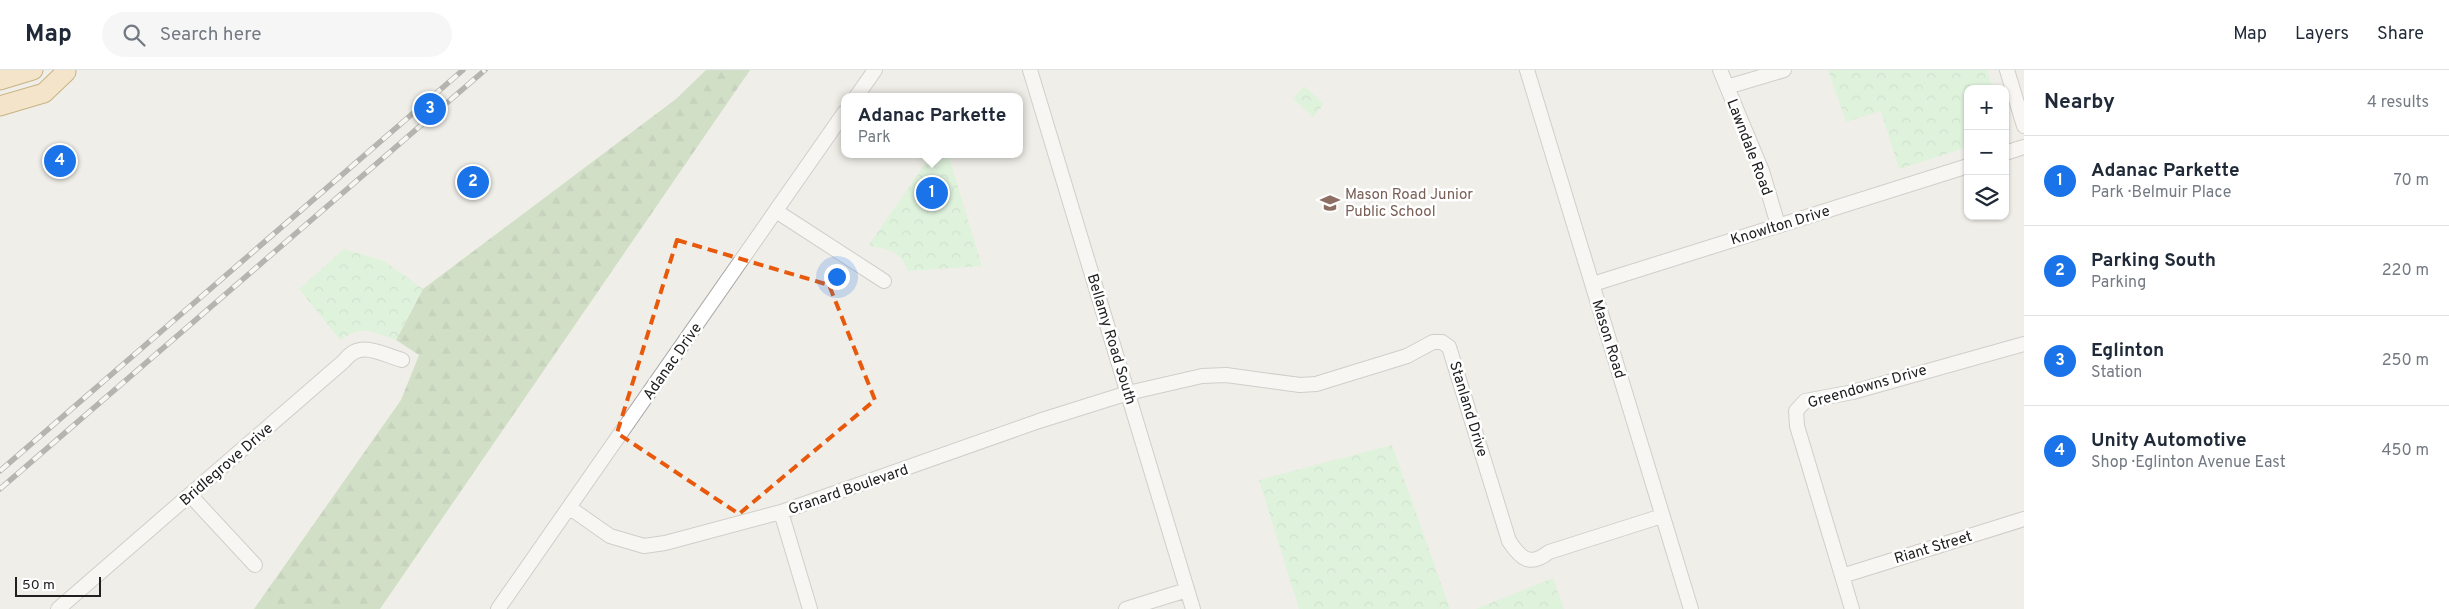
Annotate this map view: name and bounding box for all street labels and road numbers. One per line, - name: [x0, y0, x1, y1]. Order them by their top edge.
- street label: Lawndale Road: [1721, 96, 1776, 199]
- street label: Knowlton Drive: [1729, 202, 1832, 251]
- street label: Bellamy Road South: [1082, 272, 1139, 407]
- street label: Mason Road: [1587, 298, 1629, 381]
- street label: Adanac Drive: [640, 320, 707, 404]
- street label: Stanland Drive: [1444, 359, 1491, 460]
- street label: Greendowns Drive: [1806, 361, 1929, 414]
- street label: Bridlegrove Drive: [177, 420, 277, 511]
- street label: Granard Boulevard: [786, 461, 911, 520]
- street label: Riant Street: [1892, 528, 1975, 569]

